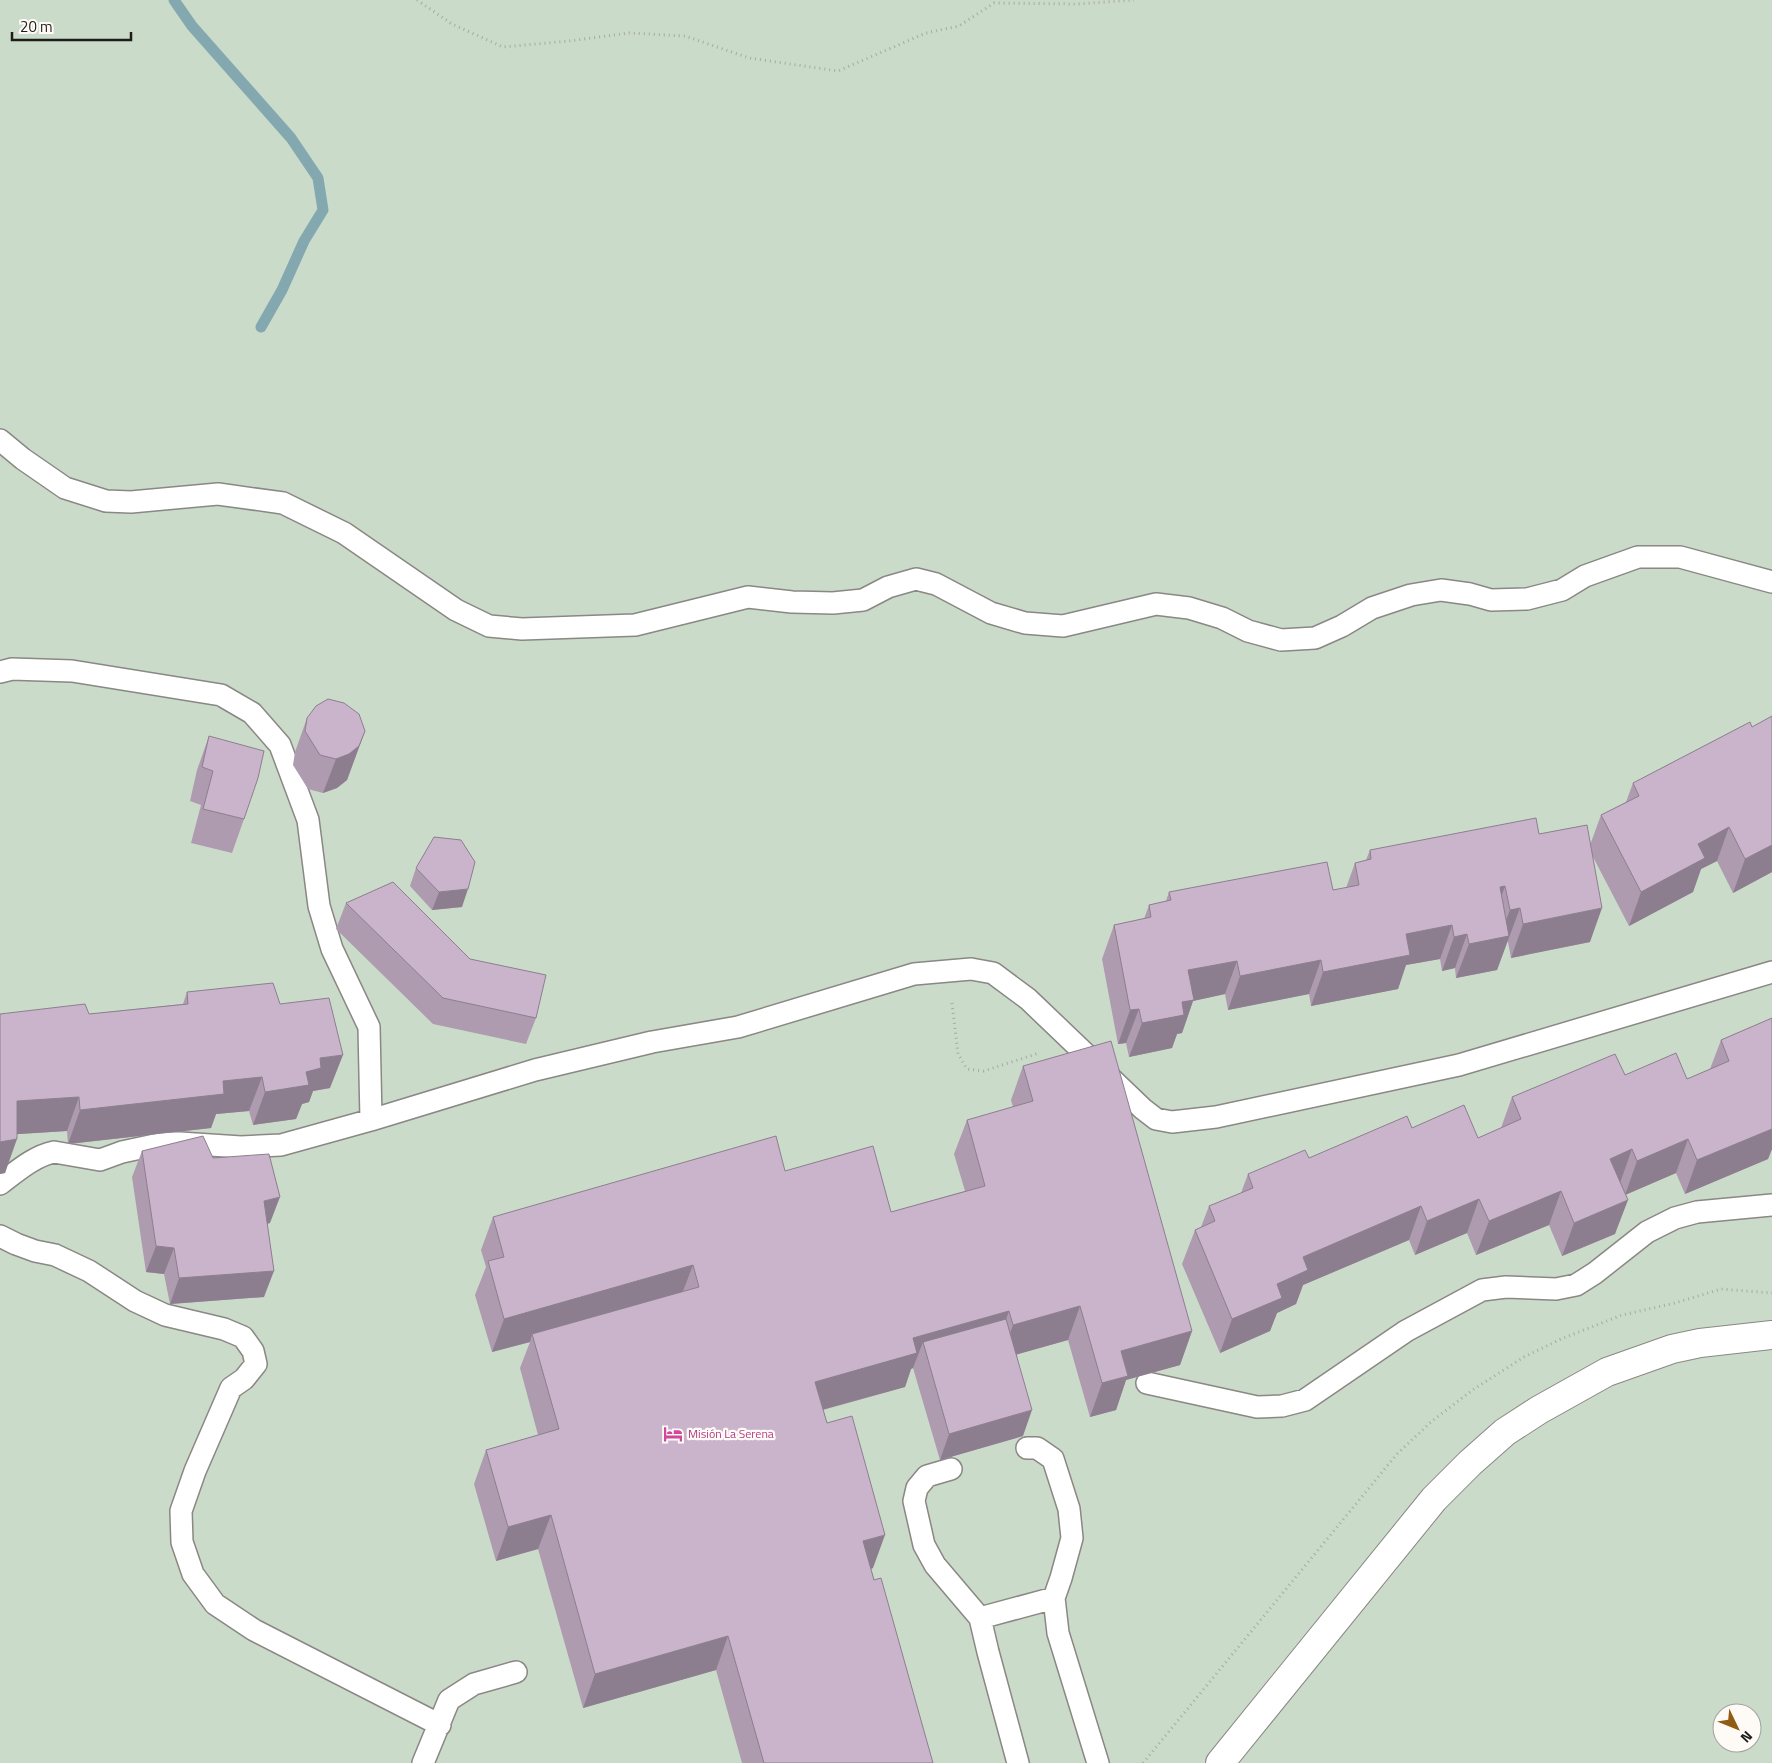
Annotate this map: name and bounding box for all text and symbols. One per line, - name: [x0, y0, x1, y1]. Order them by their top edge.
- scale bar: [12, 10, 131, 42]
- text: 20 m: [20, 15, 53, 38]
- hotel icon: Misión La Serena: [662, 1423, 684, 1445]
- place label: Misión La Serena: [688, 1424, 774, 1443]
- north arrow: [1712, 1703, 1762, 1753]
- text: N: [1736, 1726, 1758, 1748]

